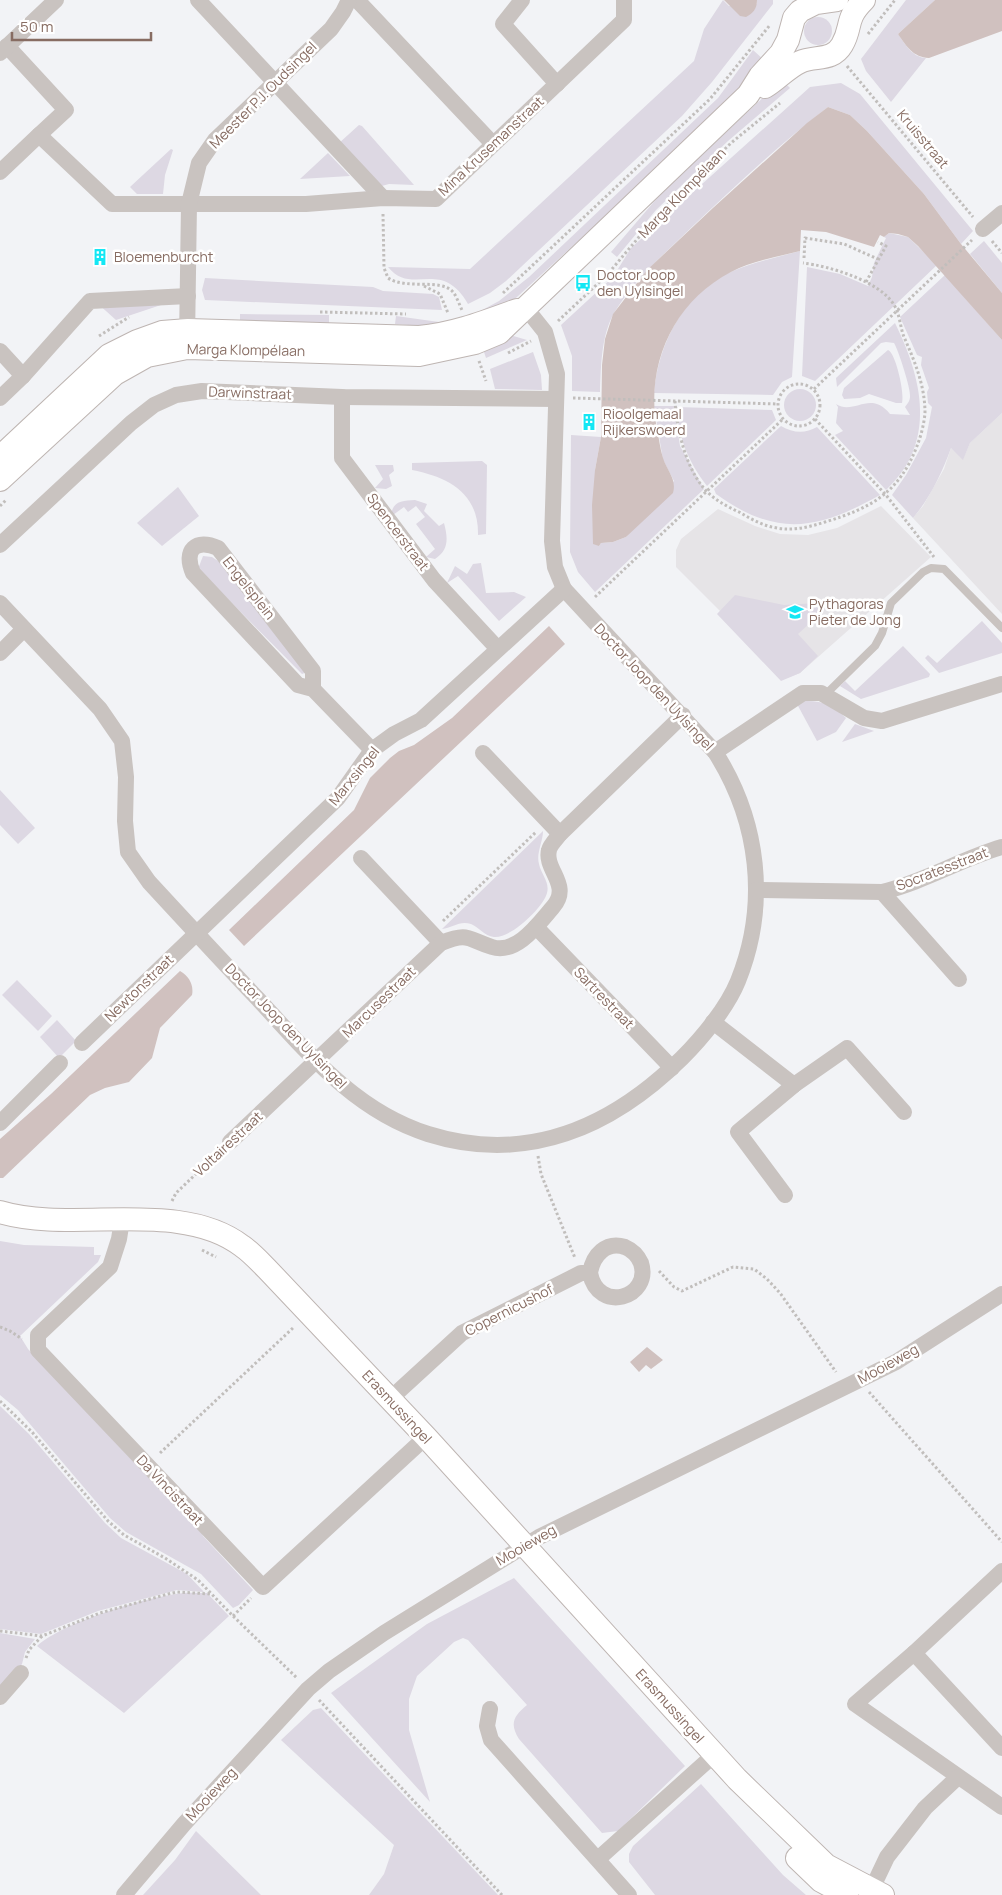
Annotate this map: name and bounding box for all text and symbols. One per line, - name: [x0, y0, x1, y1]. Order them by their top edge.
- scale bar: [12, 10, 151, 42]
- text: 50 m: [20, 16, 54, 37]
- street label: Meester P.J. Oudsingel: [205, 37, 320, 152]
- street label: Mina Krusemanstraat: [434, 91, 548, 200]
- street label: Kruisstraat: [893, 105, 954, 172]
- street label: Marga Klompélaan: [634, 143, 730, 242]
- building icon: Bloemenburcht: [90, 247, 110, 267]
- place label: Bloemenburcht: [114, 247, 214, 266]
- place label: Doctor Joop den Uylsingel: [597, 265, 684, 300]
- bus stop icon: Doctor Joop den Uylsingel: [573, 273, 593, 293]
- street label: Marga Klompélaan: [187, 339, 305, 360]
- street label: Darwinstraat: [208, 382, 292, 403]
- place label: Rioolgemaal Rijkerswoerd: [603, 404, 686, 439]
- building icon: Rioolgemaal Rijkerswoerd: [579, 412, 599, 432]
- street label: Spencerstraat: [363, 489, 434, 575]
- street label: Engelsplein: [219, 552, 280, 623]
- place label: Pythagoras Pieter de Jong: [809, 594, 901, 629]
- school or university icon: Pythagoras Pieter de Jong: [785, 602, 805, 622]
- street label: Doctor Joop den Uylsingel: [590, 619, 718, 754]
- street label: Marxsingel: [324, 742, 383, 809]
- street label: Socratesstraat: [893, 842, 991, 895]
- street label: Newtonstraat: [100, 950, 178, 1025]
- street label: Doctor Joop den Uylsingel: [221, 959, 351, 1093]
- street label: Marcusestraat: [338, 962, 420, 1041]
- street label: Sartrestraat: [570, 963, 639, 1033]
- street label: Voltairestraat: [189, 1106, 267, 1181]
- street label: Copernicushof: [462, 1279, 556, 1340]
- street label: Mooieweg: [854, 1339, 921, 1388]
- street label: Erasmussingel: [358, 1366, 436, 1448]
- street label: Da Vincistraat: [133, 1450, 208, 1529]
- street label: Mooieweg: [492, 1520, 559, 1569]
- street label: Erasmussingel: [632, 1664, 709, 1747]
- street label: Mooieweg: [181, 1763, 240, 1824]

